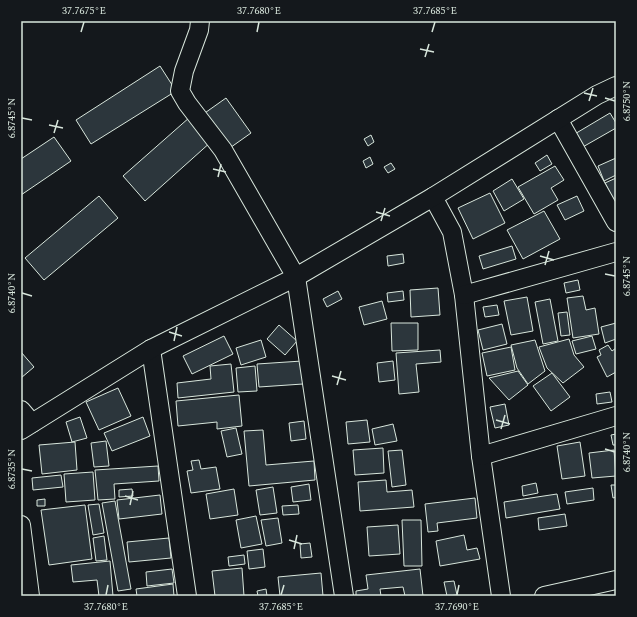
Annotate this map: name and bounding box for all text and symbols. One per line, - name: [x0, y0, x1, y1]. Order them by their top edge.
- text: 37.7675°E: [62, 3, 106, 19]
- text: 37.7680°E: [237, 3, 281, 19]
- text: 37.7685°E: [413, 3, 457, 19]
- text: 6.8750°N: [619, 81, 635, 121]
- text: 6.8745°N: [4, 98, 20, 138]
- text: 6.8745°N: [619, 256, 635, 296]
- text: 6.8740°N: [4, 273, 20, 313]
- text: 6.8740°N: [619, 432, 635, 472]
- text: 6.8735°N: [4, 449, 20, 489]
- text: 37.7680°E: [84, 599, 128, 615]
- text: 37.7685°E: [259, 599, 303, 615]
- text: 37.7690°E: [435, 599, 479, 615]

